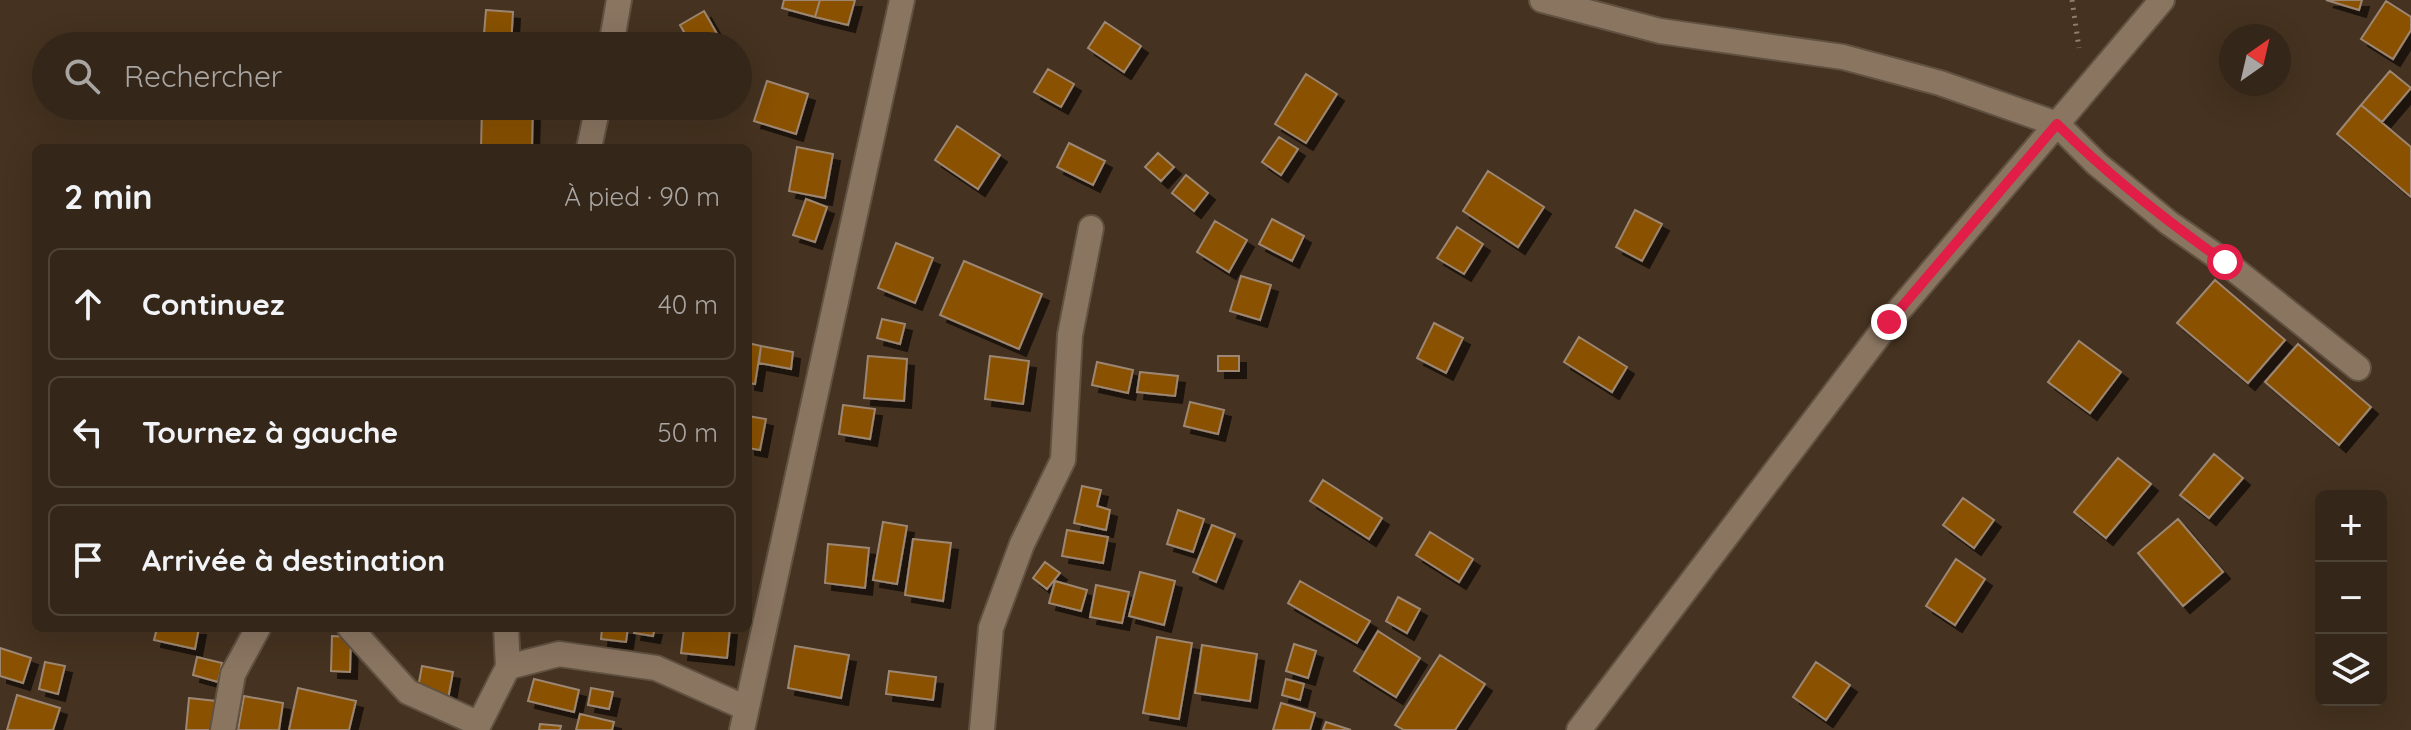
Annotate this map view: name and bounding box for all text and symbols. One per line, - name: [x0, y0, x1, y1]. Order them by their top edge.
- north arrow: [2219, 24, 2291, 96]
- search box: [32, 32, 752, 120]
- icon: search: [60, 54, 104, 98]
- text: Rechercher: [124, 57, 282, 95]
- text: 2 min: [64, 175, 153, 218]
- text: À pied · 90 m: [564, 180, 720, 213]
- route start: [2207, 244, 2243, 280]
- icon: ahead: [66, 282, 110, 326]
- text: Continuez: [142, 285, 284, 323]
- text: 40 m: [658, 288, 718, 321]
- route end: [1871, 304, 1907, 340]
- icon: left: [66, 410, 110, 454]
- text: Tournez à gauche: [142, 413, 398, 451]
- text: 50 m: [658, 416, 718, 449]
- map controls: [2315, 490, 2387, 706]
- button: +: [2315, 490, 2387, 562]
- icon: arrive: [66, 538, 110, 582]
- text: Arrivée à destination: [142, 541, 445, 579]
- button: −: [2315, 562, 2387, 634]
- button: layers: [2315, 634, 2387, 706]

